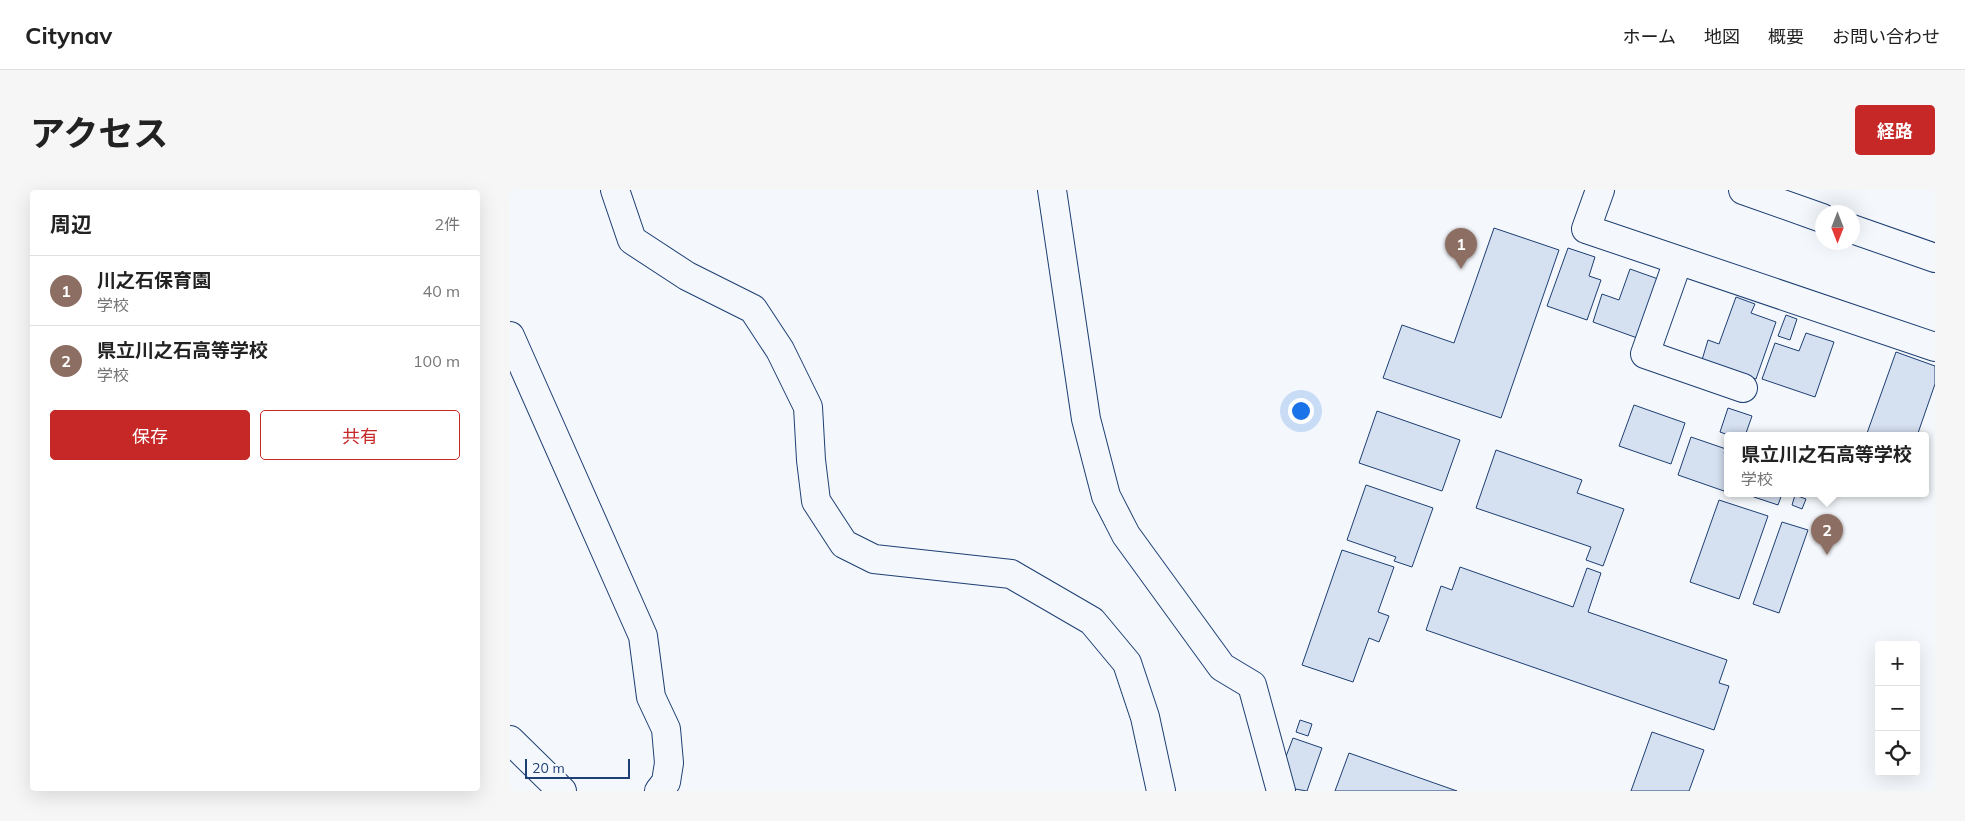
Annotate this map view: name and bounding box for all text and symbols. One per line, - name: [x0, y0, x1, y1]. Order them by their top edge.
- text: Citynav: [25, 20, 112, 50]
- text: ホーム: [1623, 25, 1676, 48]
- text: 地図: [1704, 25, 1740, 48]
- text: 概要: [1768, 25, 1804, 48]
- text: お問い合わせ: [1832, 25, 1940, 48]
- button: 経路: [1855, 105, 1935, 155]
- text: アクセス: [30, 111, 168, 155]
- north arrow: [1815, 205, 1860, 250]
- text: 周辺: [50, 211, 92, 237]
- text: 2件: [434, 214, 460, 234]
- pin: 1: [1445, 228, 1477, 269]
- text: 川之石保育園: [97, 268, 211, 292]
- text: 1: [61, 281, 71, 301]
- text: 40 m: [423, 281, 460, 301]
- text: 学校: [97, 295, 129, 315]
- text: 県立川之石高等学校: [97, 338, 268, 362]
- text: 2: [61, 351, 71, 371]
- text: 100 m: [413, 351, 460, 371]
- text: 学校: [97, 365, 129, 385]
- your location: [1288, 398, 1314, 424]
- button: 保存: [50, 410, 250, 460]
- button: 共有: [260, 410, 460, 460]
- popup: [1724, 432, 1929, 497]
- text: 県立川之石高等学校: [1741, 442, 1912, 466]
- text: 学校: [1741, 469, 1773, 489]
- pin: 2: [1811, 514, 1843, 555]
- map controls: [1875, 641, 1920, 776]
- button: +: [1875, 641, 1920, 686]
- button: −: [1875, 686, 1920, 731]
- button: locate: [1875, 731, 1920, 776]
- scale bar: [525, 756, 630, 779]
- text: 20 m: [532, 759, 565, 777]

